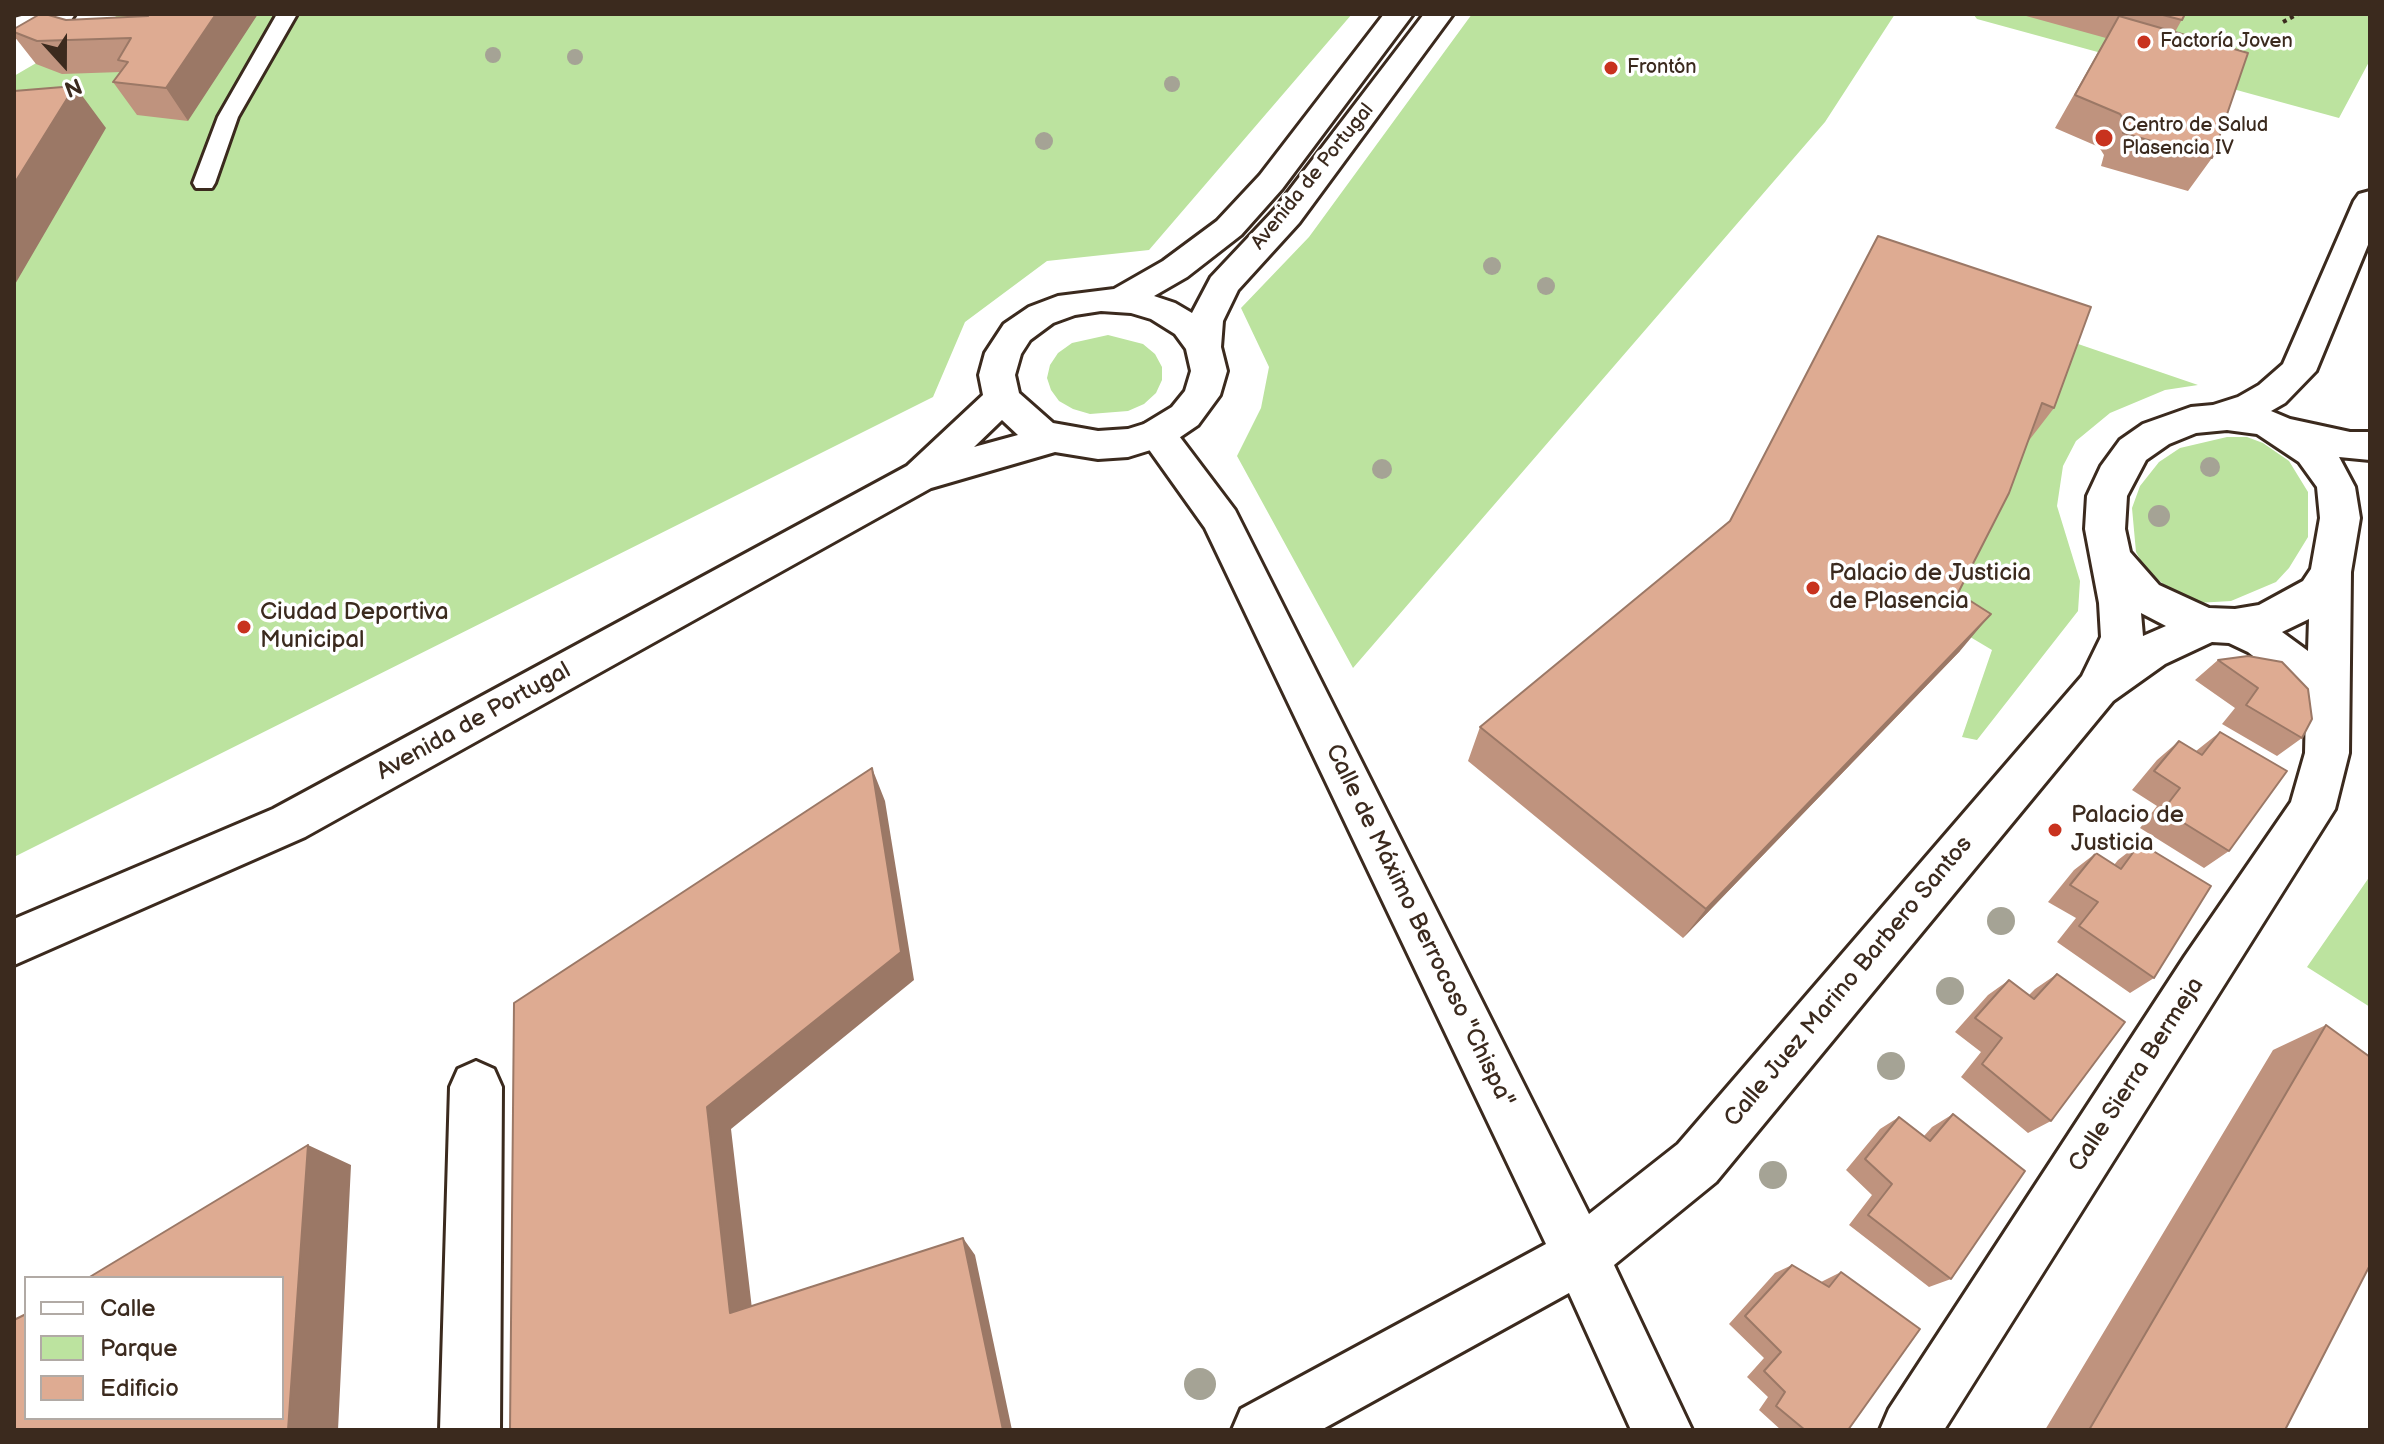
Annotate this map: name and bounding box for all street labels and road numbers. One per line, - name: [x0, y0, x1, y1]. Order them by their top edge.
- street label: Avenida de Portugal: [1247, 99, 1379, 255]
- street label: Avenida de Portugal: [372, 657, 576, 787]
- street label: Calle de Máximo Berrocoso "Chispa": [1318, 740, 1520, 1112]
- street label: Calle Juez Marino Barbero Santos: [1719, 831, 1979, 1133]
- street label: Calle Sierra Bermeja: [2063, 972, 2211, 1178]

